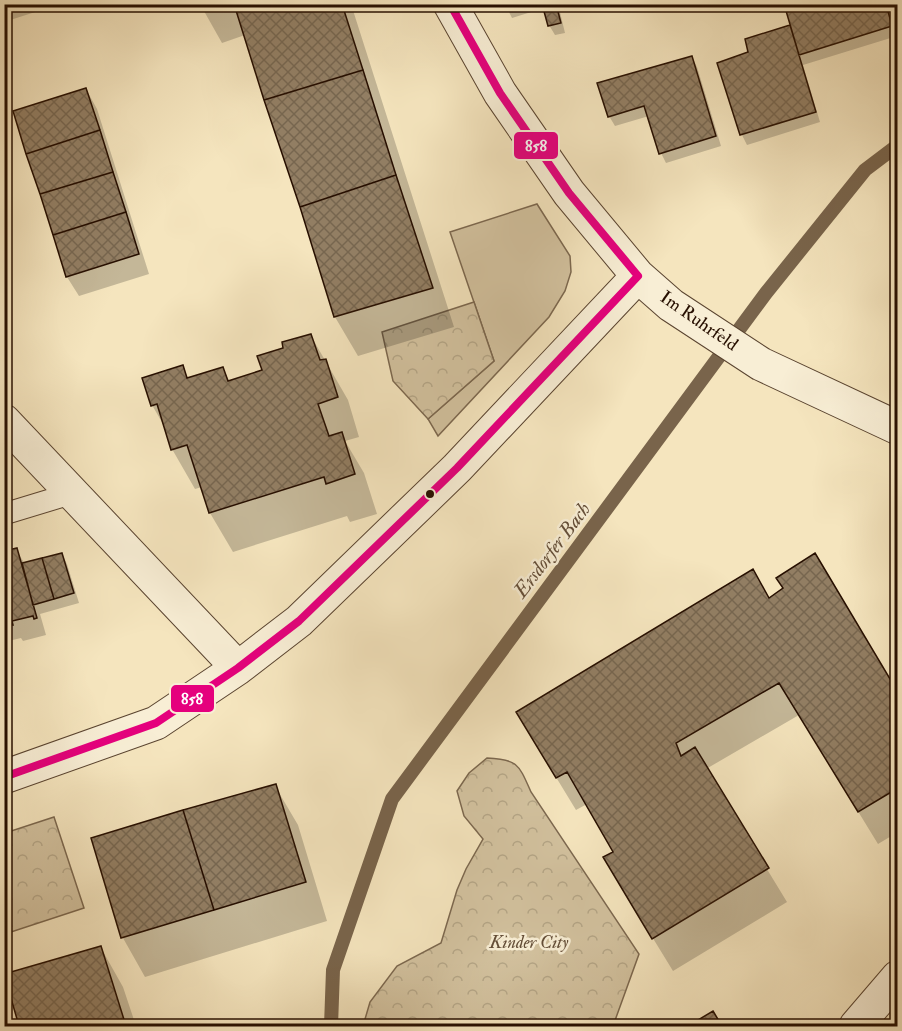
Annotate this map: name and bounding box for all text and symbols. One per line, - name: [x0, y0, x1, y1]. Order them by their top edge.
- line badge: 858: [513, 131, 559, 160]
- text: 858: [525, 136, 548, 156]
- street label: Im Ruhrfeld: [656, 286, 743, 356]
- unlabelled marker: [424, 488, 436, 500]
- water label: Ersdorfer Bach: [507, 497, 596, 604]
- line badge: 858: [170, 684, 215, 713]
- text: 858: [181, 689, 204, 709]
- park label: Kinder City: [489, 931, 569, 954]

